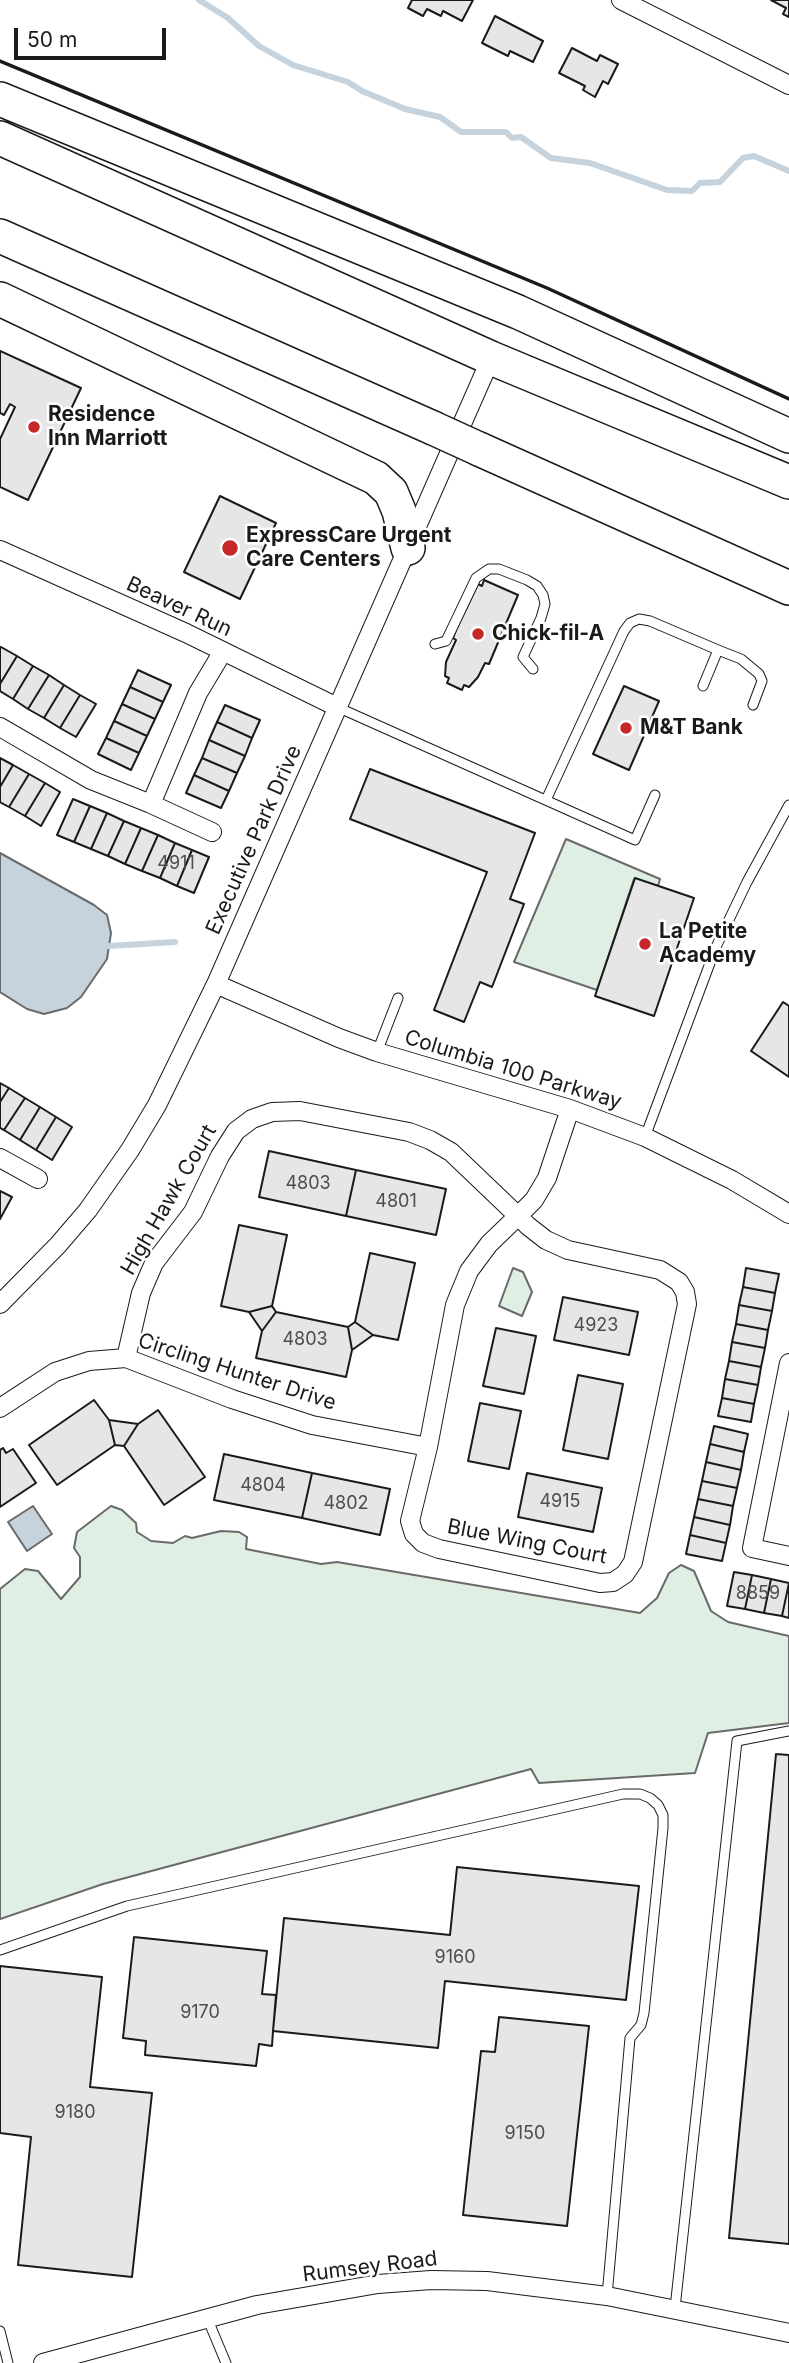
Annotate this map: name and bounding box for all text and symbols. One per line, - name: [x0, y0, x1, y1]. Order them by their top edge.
- scale bar: [18, 14, 170, 58]
- text: 50 m: [27, 27, 77, 52]
- place label: Residence Inn Marriott: [48, 402, 167, 452]
- marker: Residence Inn Marriott: [26, 419, 42, 435]
- place label: ExpressCare Urgent Care Centers: [246, 523, 451, 573]
- marker: ExpressCare Urgent Care Centers: [220, 538, 240, 558]
- street label: Beaver Run: [122, 572, 236, 642]
- place label: Chick-fil-A: [492, 621, 604, 647]
- marker: Chick-fil-A: [470, 626, 486, 642]
- place label: M&T Bank: [640, 715, 743, 741]
- marker: M&T Bank: [618, 720, 634, 736]
- street label: Executive Park Drive: [201, 741, 307, 939]
- house number: 4911: [157, 853, 195, 875]
- place label: La Petite Academy: [659, 919, 756, 969]
- marker: La Petite Academy: [637, 936, 653, 952]
- street label: Columbia 100 Parkway: [401, 1025, 625, 1115]
- street label: High Hawk Court: [116, 1120, 222, 1280]
- house number: 4803: [285, 1173, 331, 1195]
- house number: 4801: [375, 1191, 417, 1213]
- house number: 4923: [574, 1315, 618, 1337]
- street label: Circling Hunter Drive: [135, 1328, 339, 1416]
- house number: 4803: [282, 1329, 328, 1351]
- house number: 4804: [240, 1475, 286, 1497]
- house number: 4915: [539, 1491, 581, 1513]
- house number: 4802: [323, 1493, 369, 1515]
- street label: Blue Wing Court: [445, 1514, 609, 1570]
- house number: 8859: [736, 1583, 780, 1605]
- house number: 9160: [434, 1947, 476, 1969]
- house number: 9170: [180, 2002, 220, 2024]
- house number: 9180: [55, 2102, 95, 2124]
- house number: 9150: [505, 2123, 545, 2145]
- street label: Rumsey Road: [301, 2246, 439, 2288]

